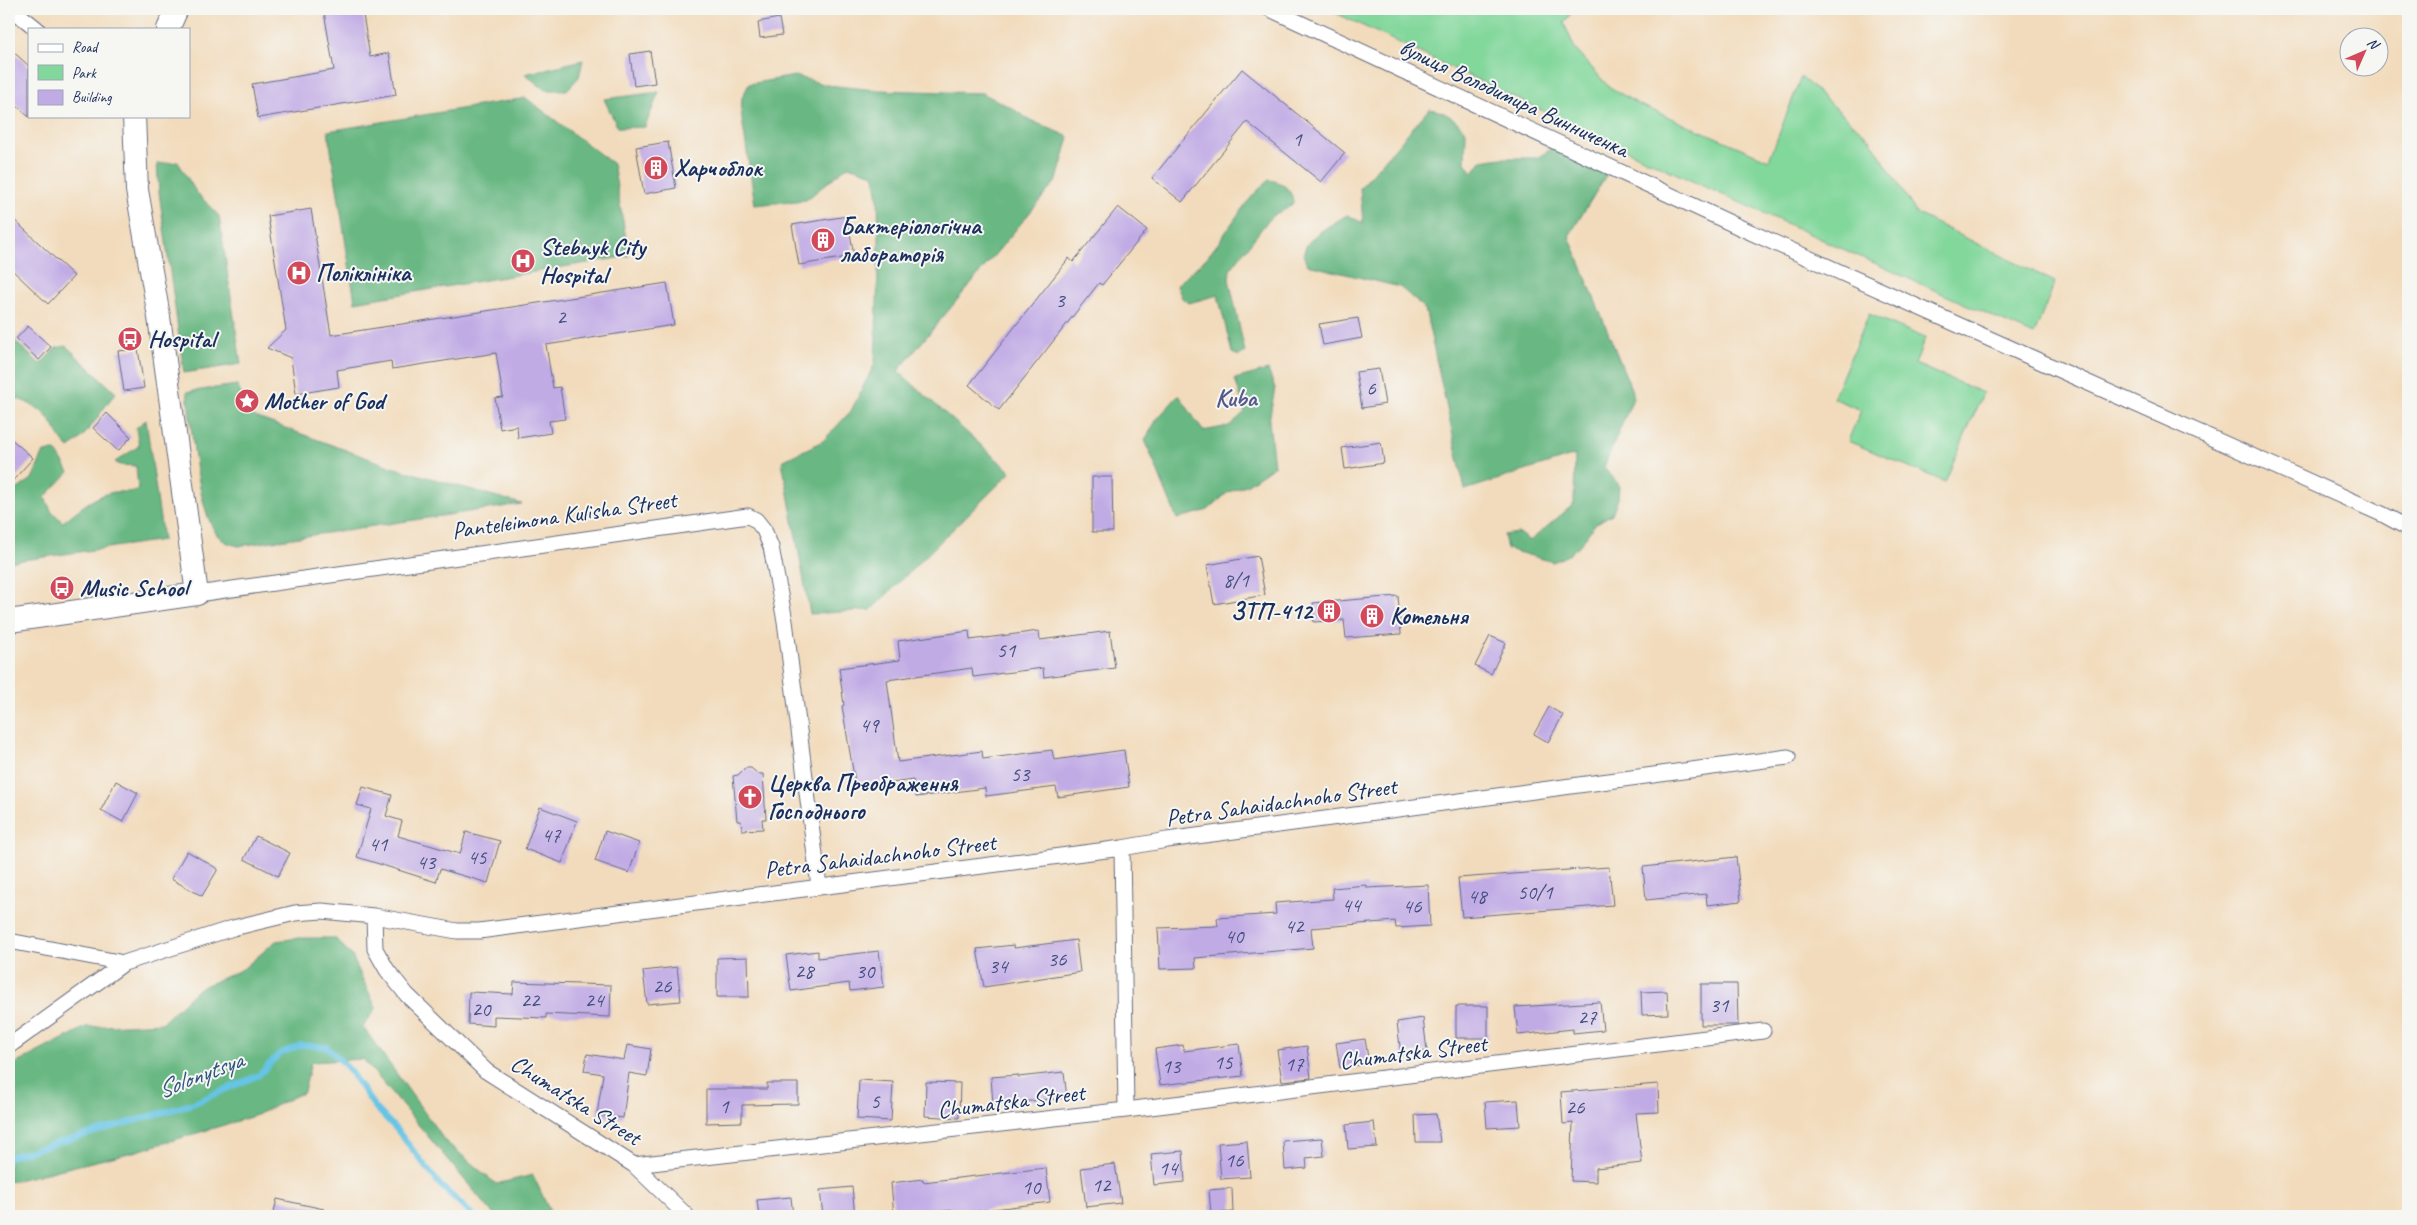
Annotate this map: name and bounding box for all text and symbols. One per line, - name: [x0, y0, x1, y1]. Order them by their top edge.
- legend: [28, 28, 190, 118]
- north arrow: [2340, 28, 2390, 78]
- street label: вулиця Володимира Винниченка: [1395, 32, 1635, 165]
- text: N: [2364, 34, 2384, 54]
- text: Road: [72, 38, 99, 57]
- text: Park: [72, 64, 97, 83]
- text: Building: [72, 88, 112, 107]
- house number: 1: [1292, 126, 1303, 152]
- place label: Харчоблок: [674, 153, 764, 183]
- building icon: Харчоблок: [643, 155, 669, 181]
- place label: Бактеріологічна лабораторія: [840, 211, 983, 269]
- building icon: Бактеріологічна лабораторія: [810, 227, 836, 253]
- place label: Stebnyk City Hospital: [540, 232, 648, 290]
- hospital icon: Stebnyk City Hospital: [510, 248, 536, 274]
- place label: Поліклініка: [316, 258, 413, 288]
- hospital icon: Поліклініка: [286, 260, 312, 286]
- house number: 3: [1055, 287, 1066, 313]
- house number: 2: [556, 304, 567, 330]
- place label: Hospital: [148, 324, 220, 354]
- bus stop icon: Hospital: [117, 326, 143, 352]
- house number: 6: [1366, 375, 1376, 401]
- district label: Kuba: [1215, 382, 1259, 414]
- place label: Mother of God: [264, 386, 388, 416]
- place icon: Mother of God: [234, 388, 260, 414]
- street label: Panteleimona Kulisha Street: [450, 484, 680, 546]
- house number: 8/1: [1223, 567, 1250, 593]
- place label: Music School: [80, 573, 192, 603]
- bus stop icon: Music School: [49, 575, 75, 601]
- place label: ЗТП-412: [1231, 596, 1314, 626]
- building icon: ЗТП-412: [1316, 598, 1342, 624]
- place label: Котельня: [1390, 601, 1470, 631]
- building icon: Котельня: [1359, 603, 1385, 629]
- house number: 51: [997, 637, 1017, 663]
- house number: 49: [860, 712, 880, 738]
- house number: 53: [1011, 761, 1031, 787]
- place label: Церква Преображення Господнього: [768, 768, 959, 826]
- street label: Petra Sahaidachnoho Street: [1164, 771, 1400, 833]
- church icon: Церква Преображення Господнього: [737, 784, 763, 810]
- house number: 47: [542, 822, 562, 848]
- street label: Petra Sahaidachnoho Street: [763, 827, 999, 885]
- house number: 41: [369, 831, 389, 857]
- house number: 45: [468, 844, 488, 870]
- house number: 43: [417, 849, 437, 875]
- house number: 50/1: [1517, 879, 1554, 905]
- house number: 48: [1468, 883, 1489, 909]
- house number: 44: [1342, 892, 1363, 918]
- house number: 46: [1403, 893, 1422, 919]
- house number: 42: [1285, 913, 1305, 939]
- house number: 40: [1225, 923, 1245, 949]
- house number: 36: [1048, 946, 1067, 972]
- house number: 34: [989, 953, 1010, 979]
- house number: 28: [795, 958, 816, 984]
- house number: 30: [856, 958, 876, 984]
- house number: 26: [653, 973, 672, 999]
- house number: 22: [521, 987, 541, 1013]
- house number: 24: [585, 987, 606, 1013]
- house number: 31: [1710, 992, 1730, 1018]
- house number: 20: [472, 996, 492, 1022]
- house number: 27: [1578, 1004, 1598, 1030]
- street label: Chumatska Street: [1338, 1028, 1490, 1076]
- water label: Solonytsya: [153, 1043, 250, 1106]
- street label: Chumatska Street: [505, 1048, 648, 1153]
- house number: 15: [1214, 1049, 1234, 1075]
- house number: 17: [1285, 1051, 1305, 1077]
- house number: 13: [1162, 1053, 1182, 1079]
- street label: Chumatska Street: [936, 1077, 1088, 1125]
- house number: 5: [870, 1088, 881, 1114]
- house number: 1: [719, 1093, 730, 1119]
- house number: 26: [1566, 1094, 1585, 1120]
- house number: 16: [1225, 1147, 1244, 1173]
- house number: 14: [1159, 1155, 1180, 1181]
- house number: 12: [1092, 1172, 1112, 1198]
- house number: 10: [1022, 1174, 1042, 1200]

